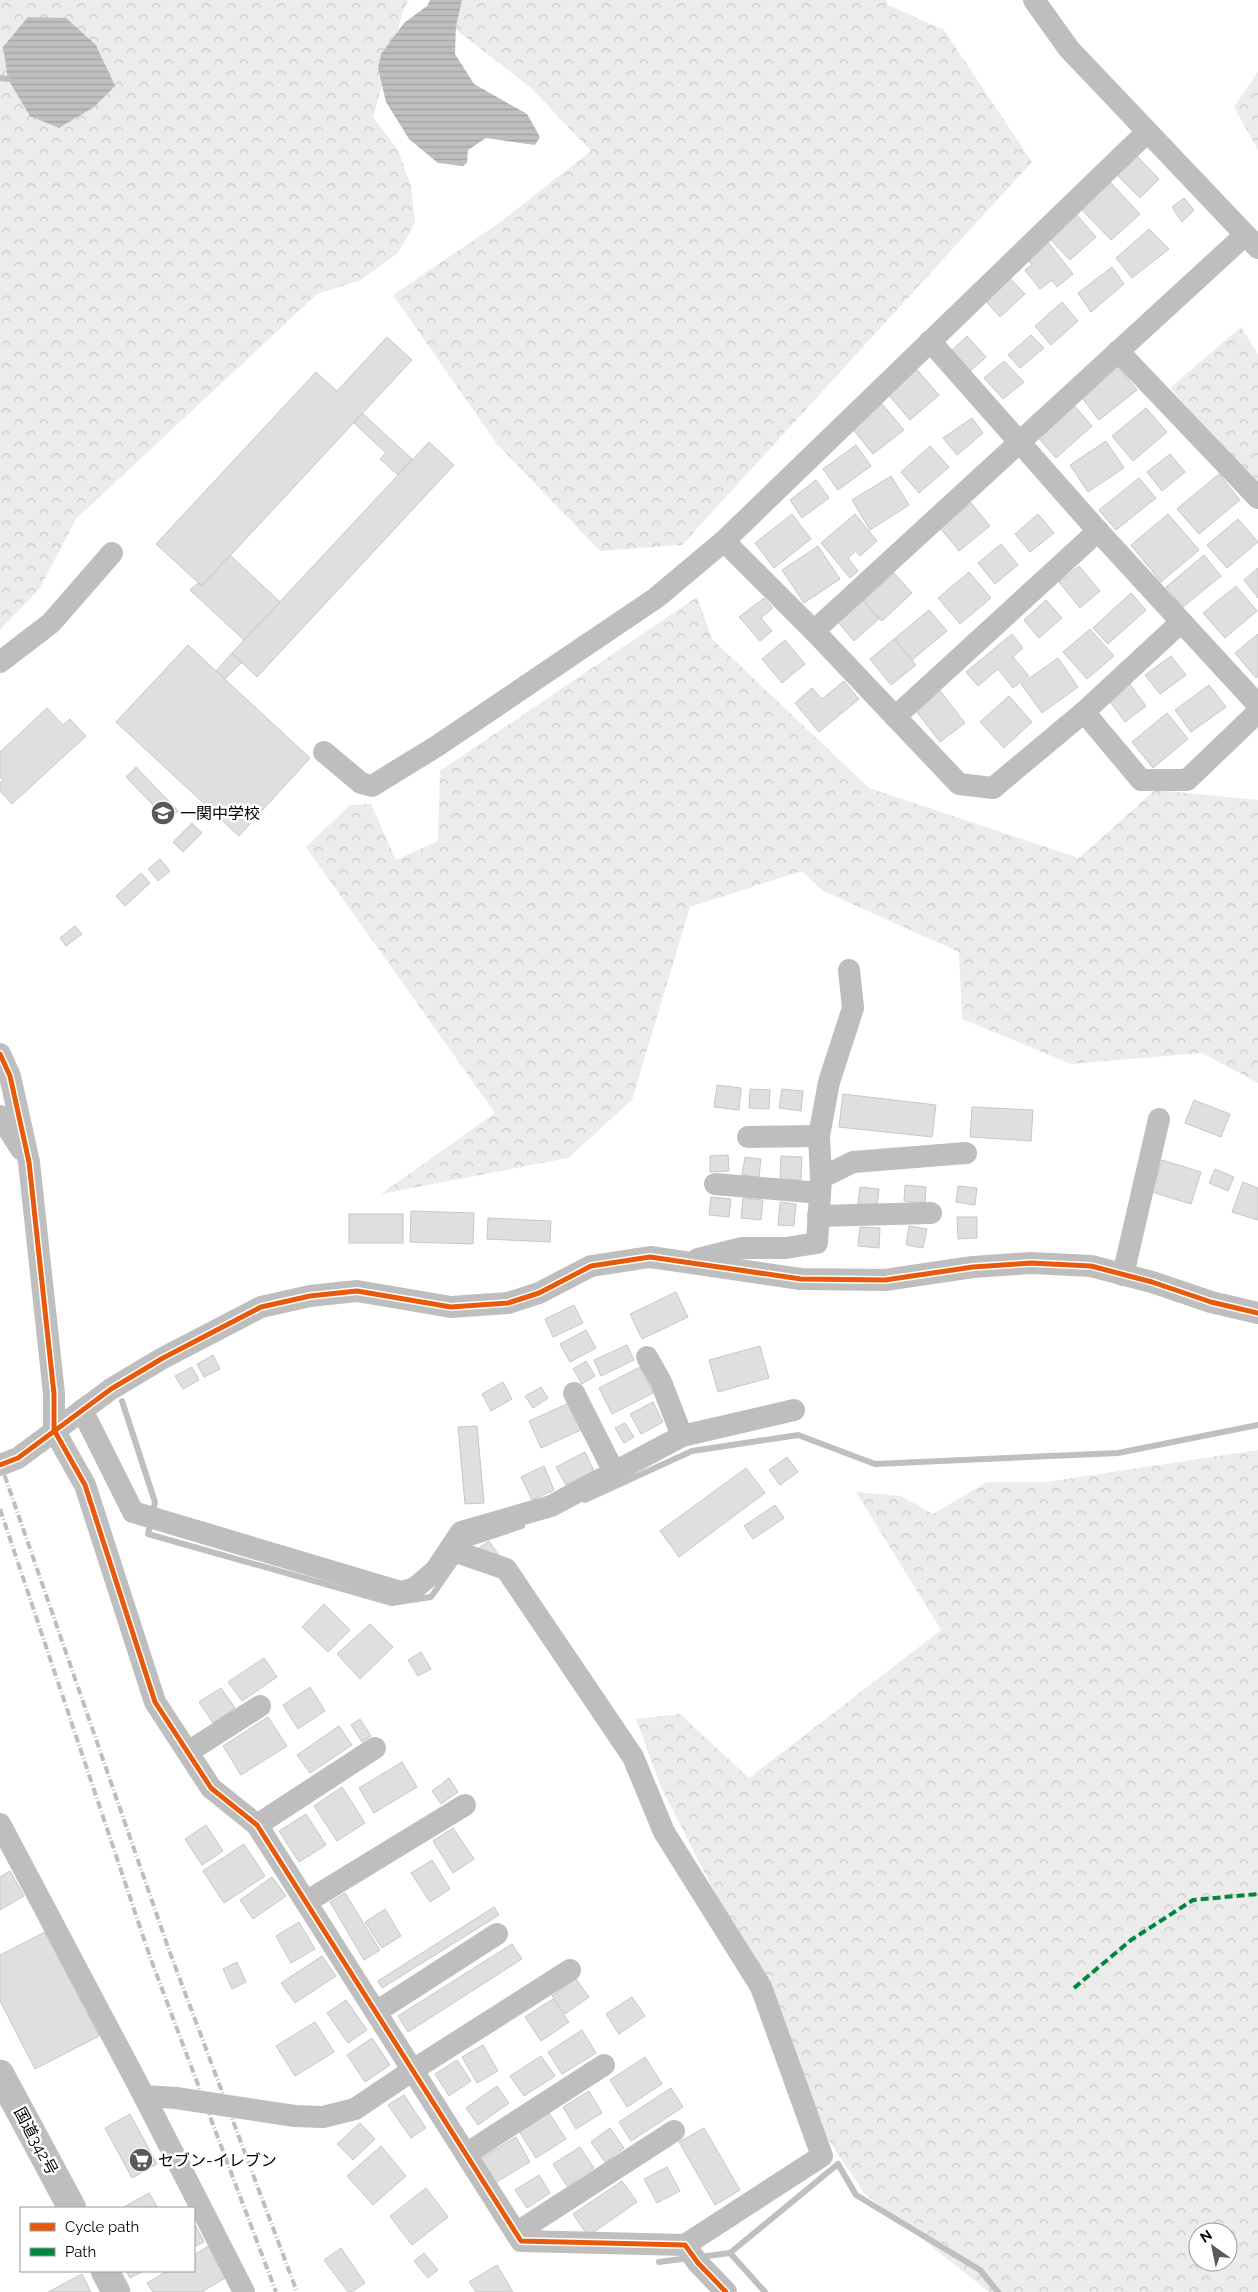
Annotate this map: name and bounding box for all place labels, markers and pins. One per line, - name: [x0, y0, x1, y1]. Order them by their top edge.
- school or university icon: 一関中学校: [150, 800, 176, 826]
- place label: 一関中学校: [180, 804, 260, 823]
- supermarket icon: セブン-イレブン: [128, 2147, 154, 2173]
- place label: セブン-イレブン: [158, 2151, 277, 2170]

